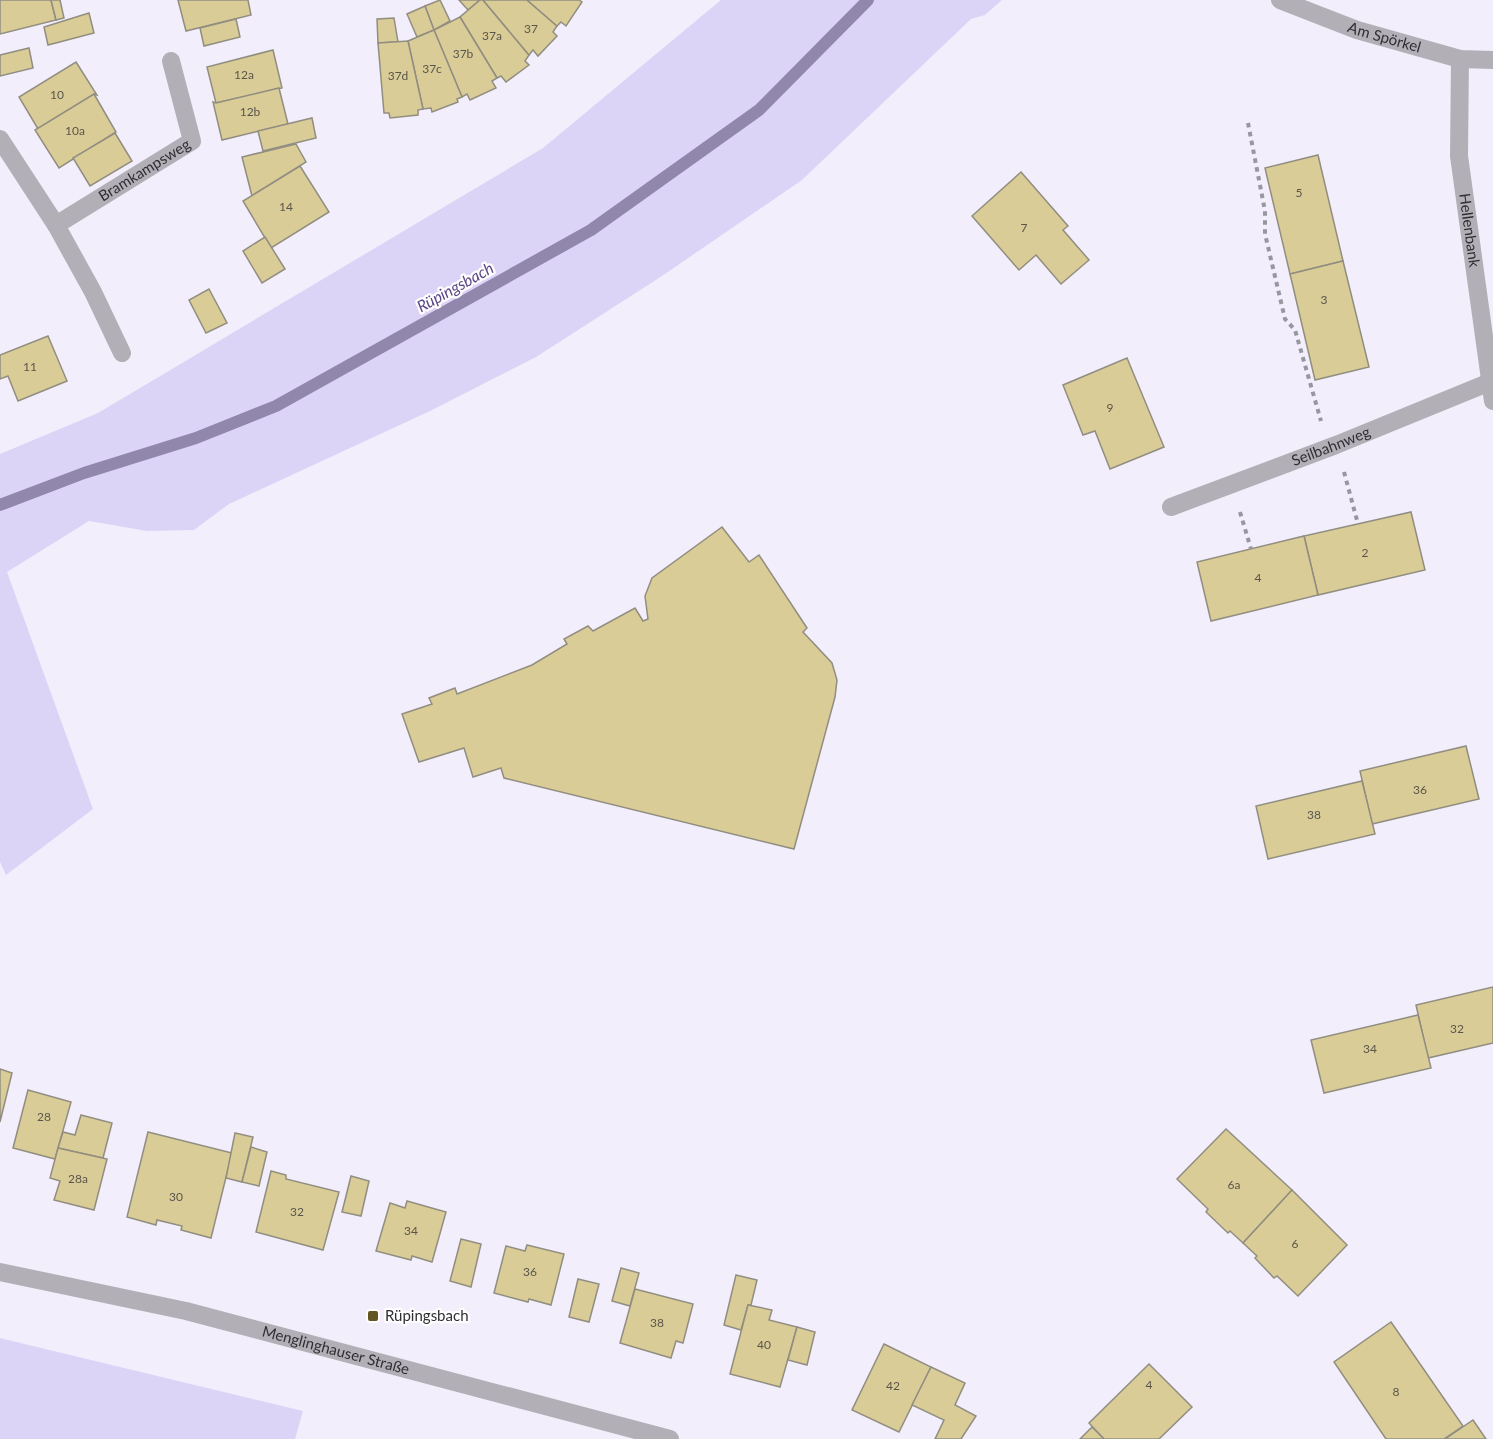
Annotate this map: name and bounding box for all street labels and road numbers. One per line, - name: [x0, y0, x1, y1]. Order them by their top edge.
- street label: Am Spörkel: [1345, 17, 1423, 56]
- street label: Bramkampsweg: [95, 134, 193, 205]
- street label: Hellenbank: [1456, 192, 1484, 269]
- street label: Seilbahnweg: [1289, 422, 1373, 469]
- street label: Menglinghauser Straße: [261, 1322, 412, 1378]

